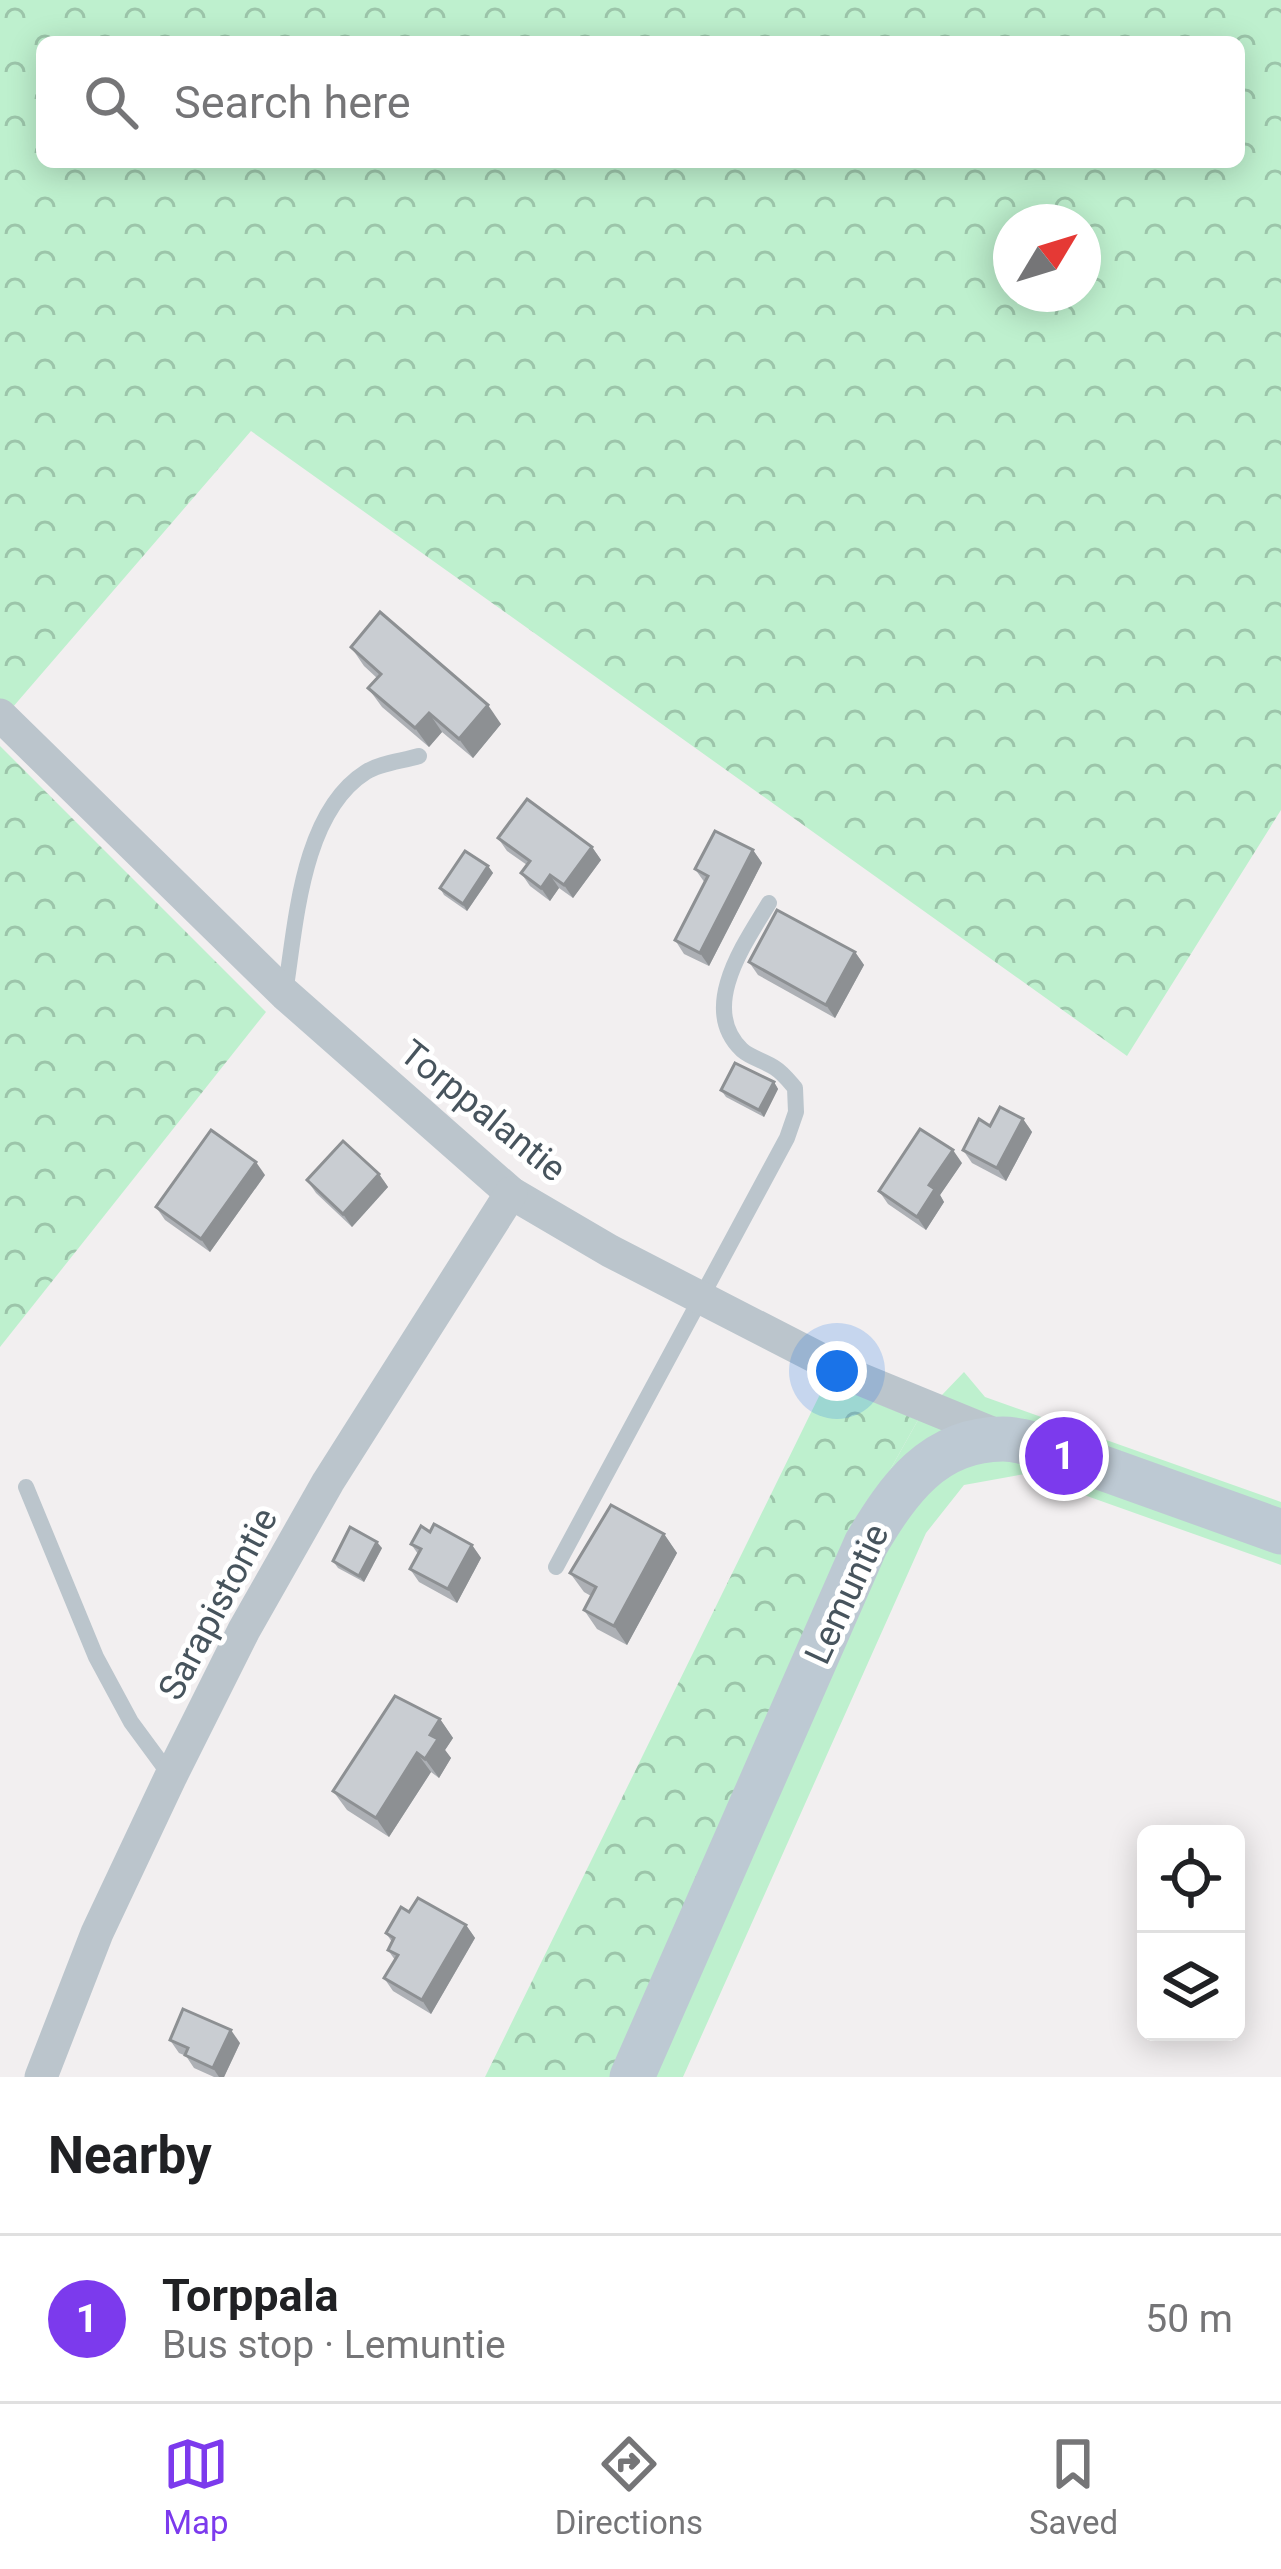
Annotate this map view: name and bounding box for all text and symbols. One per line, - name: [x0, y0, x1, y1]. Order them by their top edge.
- search box: [36, 36, 1245, 168]
- icon: search: [78, 69, 144, 135]
- text: Search here: [174, 76, 411, 129]
- north arrow: [993, 204, 1101, 312]
- street label: Torppalantie: [392, 1032, 574, 1190]
- your location: [807, 1341, 867, 1401]
- pin: 1: [1025, 1411, 1103, 1501]
- street label: Sarapistontie: [150, 1501, 286, 1707]
- street label: Lemuntie: [796, 1517, 898, 1671]
- map controls: [1137, 1825, 1245, 2041]
- button: locate: [1137, 1825, 1245, 1933]
- button: layers: [1137, 1933, 1245, 2041]
- text: Nearby: [48, 2126, 212, 2185]
- text: Torppala: [162, 2269, 339, 2322]
- text: 1: [76, 2296, 98, 2342]
- text: 50 m: [1145, 2296, 1233, 2342]
- text: Bus stop · Lemuntie: [162, 2322, 506, 2368]
- tab: Map: [163, 2431, 229, 2542]
- tab: Directions: [555, 2431, 703, 2542]
- tab: Saved: [1029, 2431, 1118, 2542]

